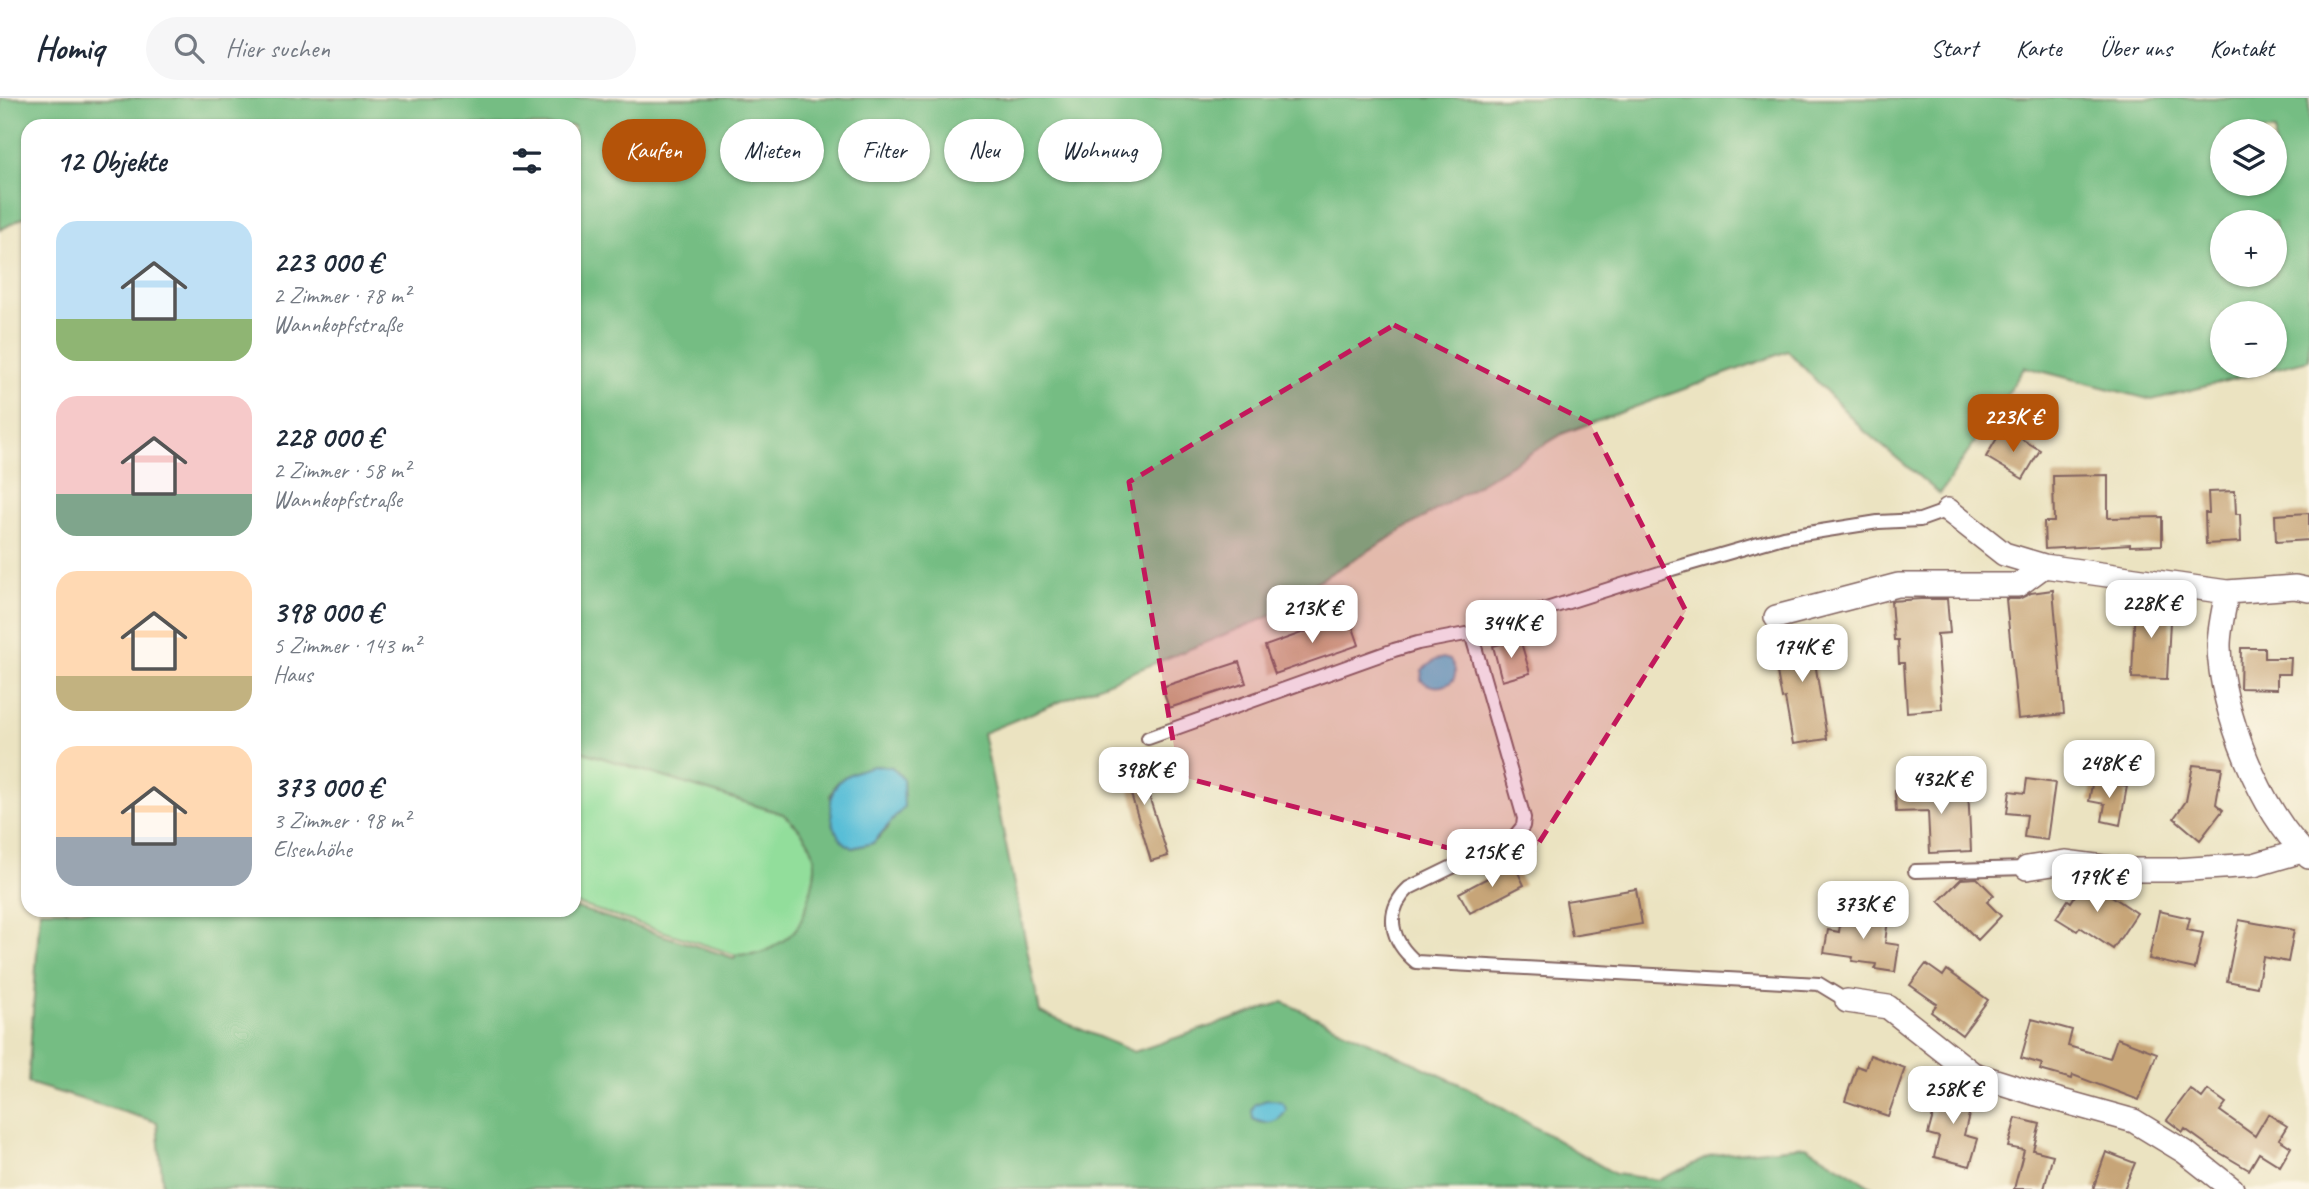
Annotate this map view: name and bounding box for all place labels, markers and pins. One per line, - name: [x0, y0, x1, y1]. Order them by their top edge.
- pin: 223K €: [1956, 394, 2070, 454]
- pin: 228K €: [2094, 580, 2208, 640]
- pin: 213K €: [1255, 586, 1369, 645]
- pin: 344K €: [1454, 601, 1568, 660]
- pin: 174K €: [1745, 624, 1859, 684]
- pin: 248K €: [2052, 740, 2166, 800]
- pin: 398K €: [1087, 748, 1201, 807]
- pin: 432K €: [1884, 756, 1998, 816]
- pin: 215K €: [1435, 830, 1549, 889]
- pin: 179K €: [2040, 854, 2154, 914]
- pin: 373K €: [1806, 882, 1920, 941]
- pin: 258K €: [1896, 1066, 2010, 1126]

